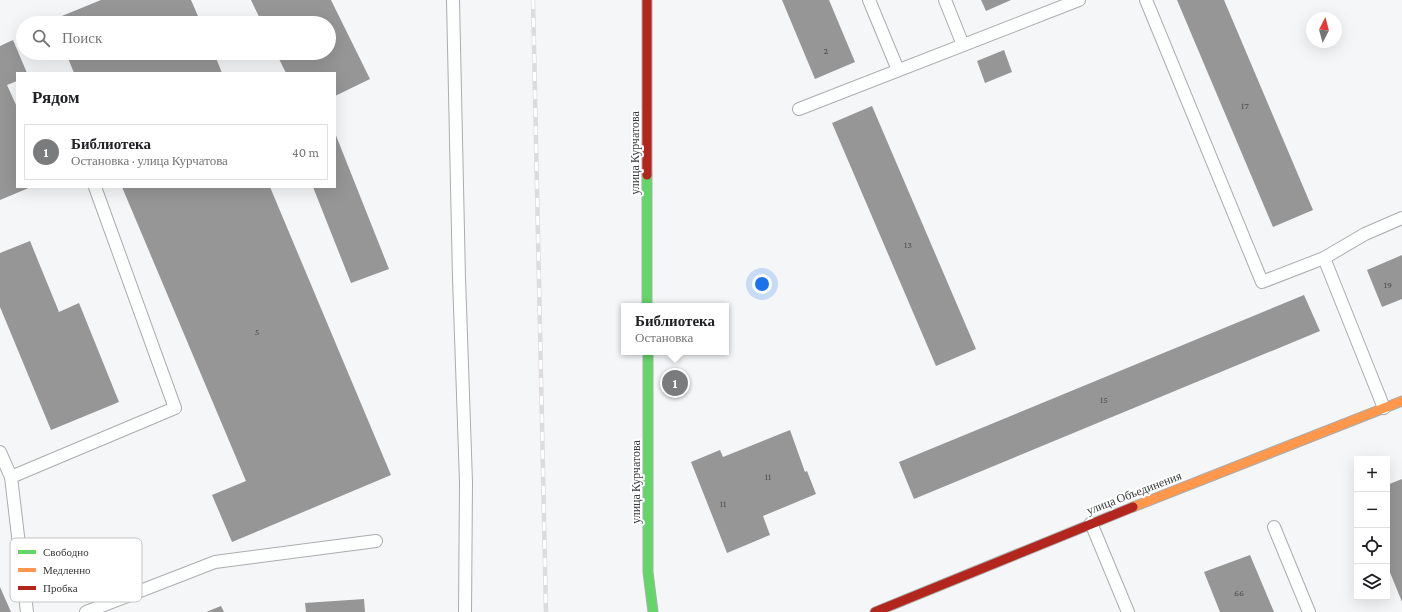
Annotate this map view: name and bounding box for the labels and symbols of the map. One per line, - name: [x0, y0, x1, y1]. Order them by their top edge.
- north arrow: [1306, 12, 1342, 48]
- house number: 2: [824, 45, 829, 56]
- house number: 17: [1241, 100, 1249, 111]
- street label: улица Курчатова: [628, 111, 642, 195]
- house number: 13: [904, 239, 912, 250]
- your location: [752, 274, 772, 294]
- house number: 19: [1384, 279, 1392, 290]
- house number: 5: [255, 326, 260, 337]
- pin: 1: [662, 368, 688, 398]
- house number: 15: [1100, 394, 1108, 405]
- street label: улица Курчатова: [629, 440, 643, 524]
- street label: улица Объединения: [1085, 468, 1184, 518]
- house number: 11: [765, 471, 771, 482]
- house number: 11: [720, 498, 726, 509]
- legend: [10, 538, 142, 602]
- text: Свободно: [43, 546, 89, 558]
- text: Медленно: [43, 564, 91, 576]
- text: Пробка: [43, 582, 78, 594]
- house number: 66: [1234, 587, 1244, 598]

